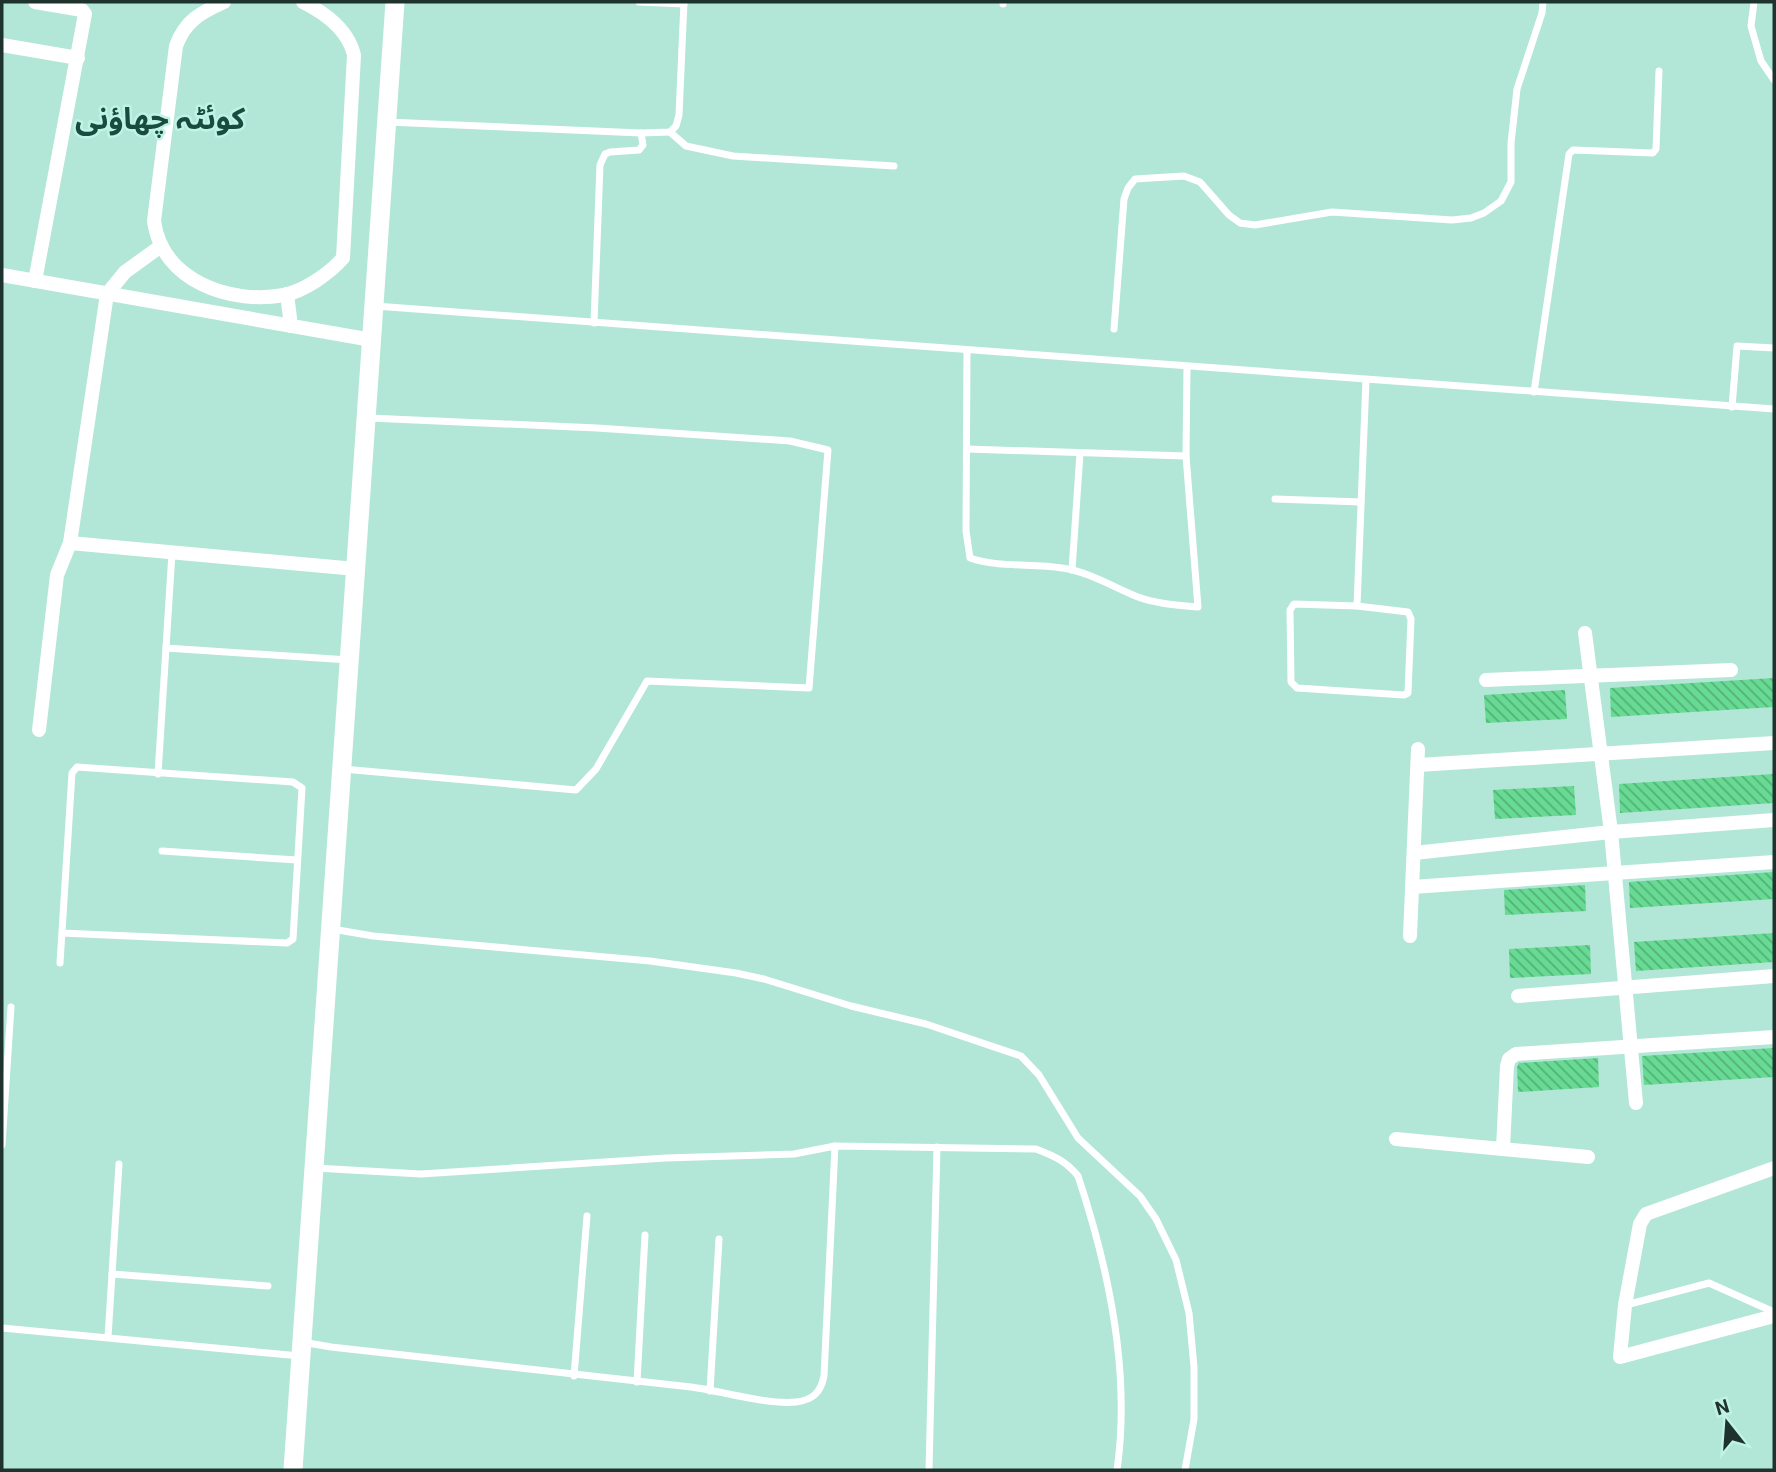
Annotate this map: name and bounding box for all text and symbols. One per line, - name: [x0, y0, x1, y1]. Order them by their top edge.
- district label: کوئٹہ چھاؤنی: [75, 101, 245, 138]
- north arrow: [1692, 1388, 1762, 1458]
- text: N: [1712, 1394, 1732, 1420]

